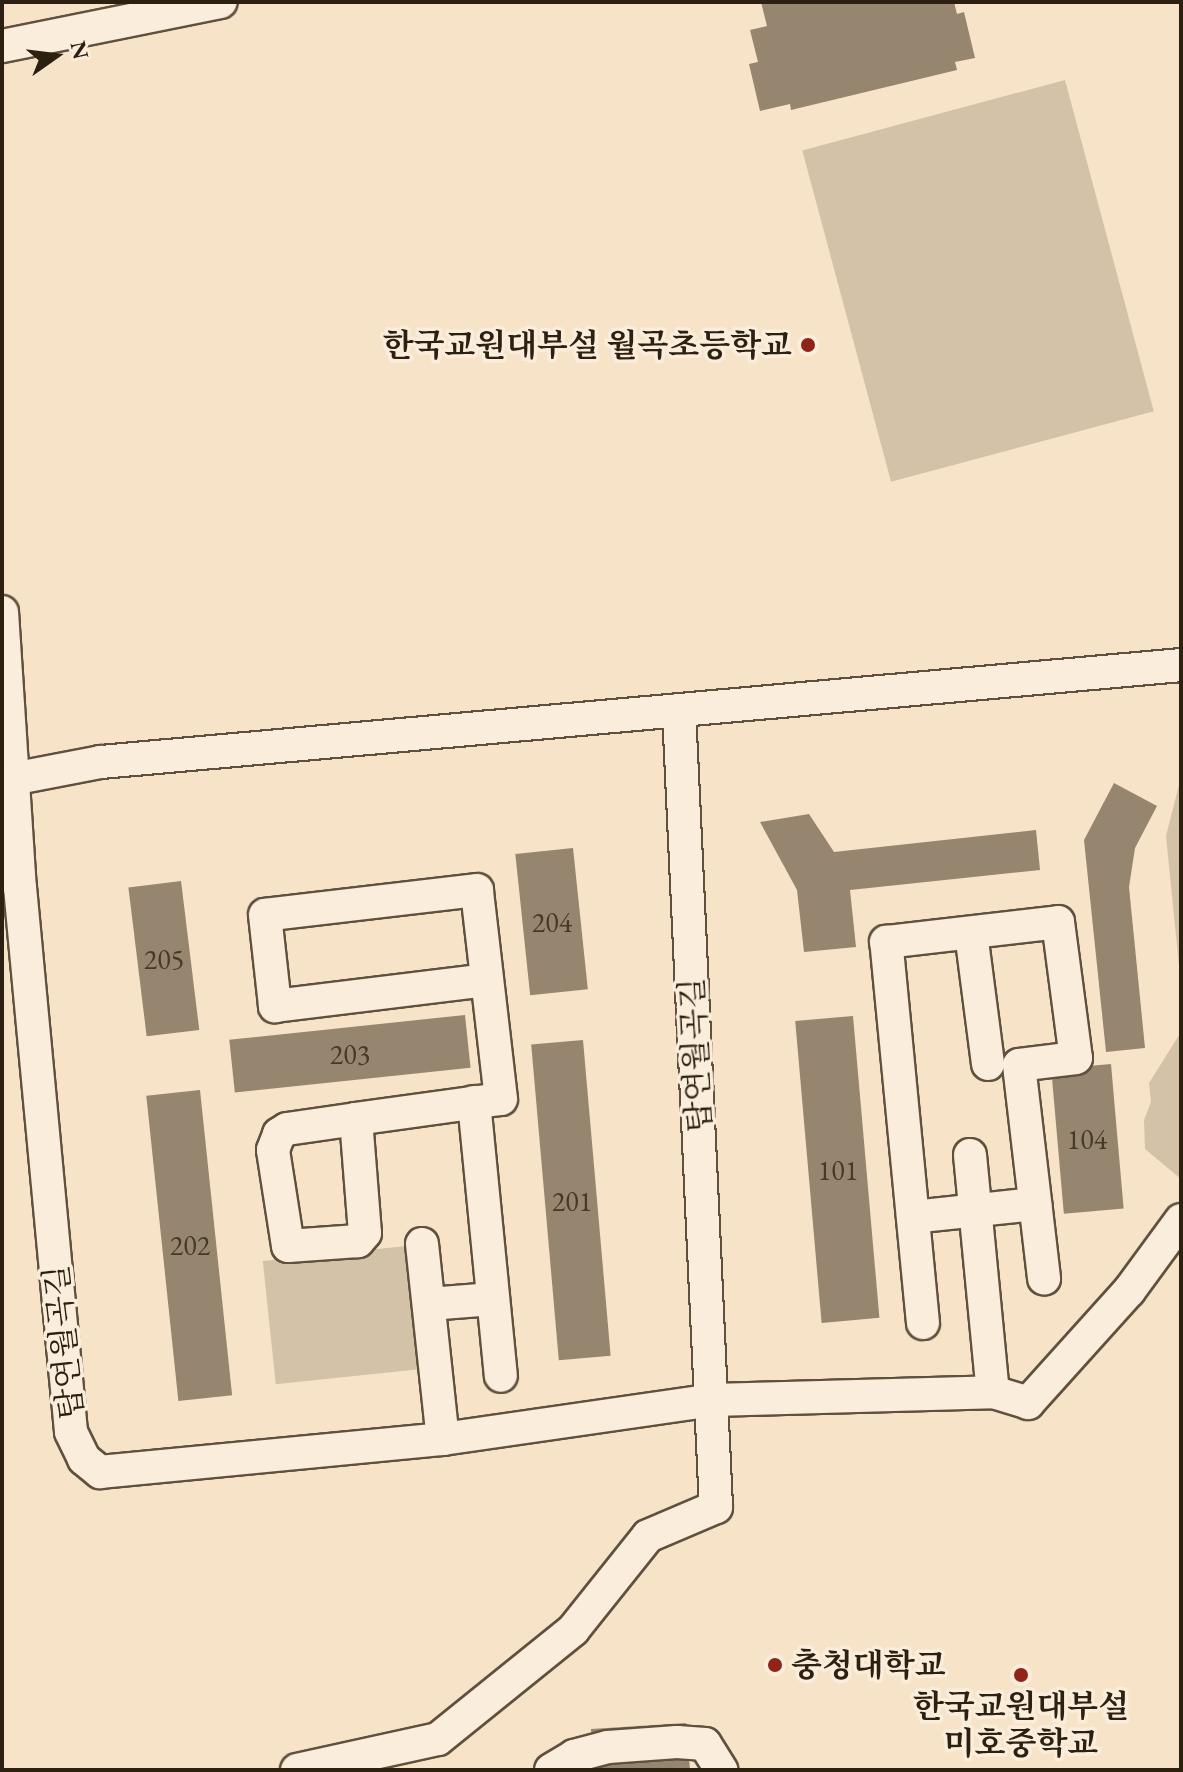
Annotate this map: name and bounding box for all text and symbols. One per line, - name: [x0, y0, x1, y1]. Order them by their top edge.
- north arrow: [16, 16, 96, 96]
- text: N: [64, 38, 96, 62]
- place label: 한국교원대부설 월곡초등학교: [383, 326, 792, 364]
- marker: 한국교원대부설 월곡초등학교: [799, 336, 817, 354]
- house number: 204: [532, 905, 572, 939]
- house number: 205: [144, 942, 184, 976]
- street label: 탑연월곡길: [673, 977, 719, 1133]
- house number: 203: [330, 1037, 370, 1071]
- house number: 104: [1067, 1122, 1107, 1156]
- house number: 101: [818, 1153, 858, 1187]
- house number: 201: [552, 1184, 592, 1218]
- house number: 202: [170, 1228, 210, 1262]
- street label: 탑연월곡길: [37, 1263, 91, 1421]
- place label: 충청대학교: [791, 1646, 946, 1684]
- marker: 충청대학교: [766, 1656, 784, 1674]
- marker: 한국교원대부설 미호중학교: [1012, 1666, 1030, 1684]
- place label: 한국교원대부설 미호중학교: [913, 1688, 1129, 1763]

